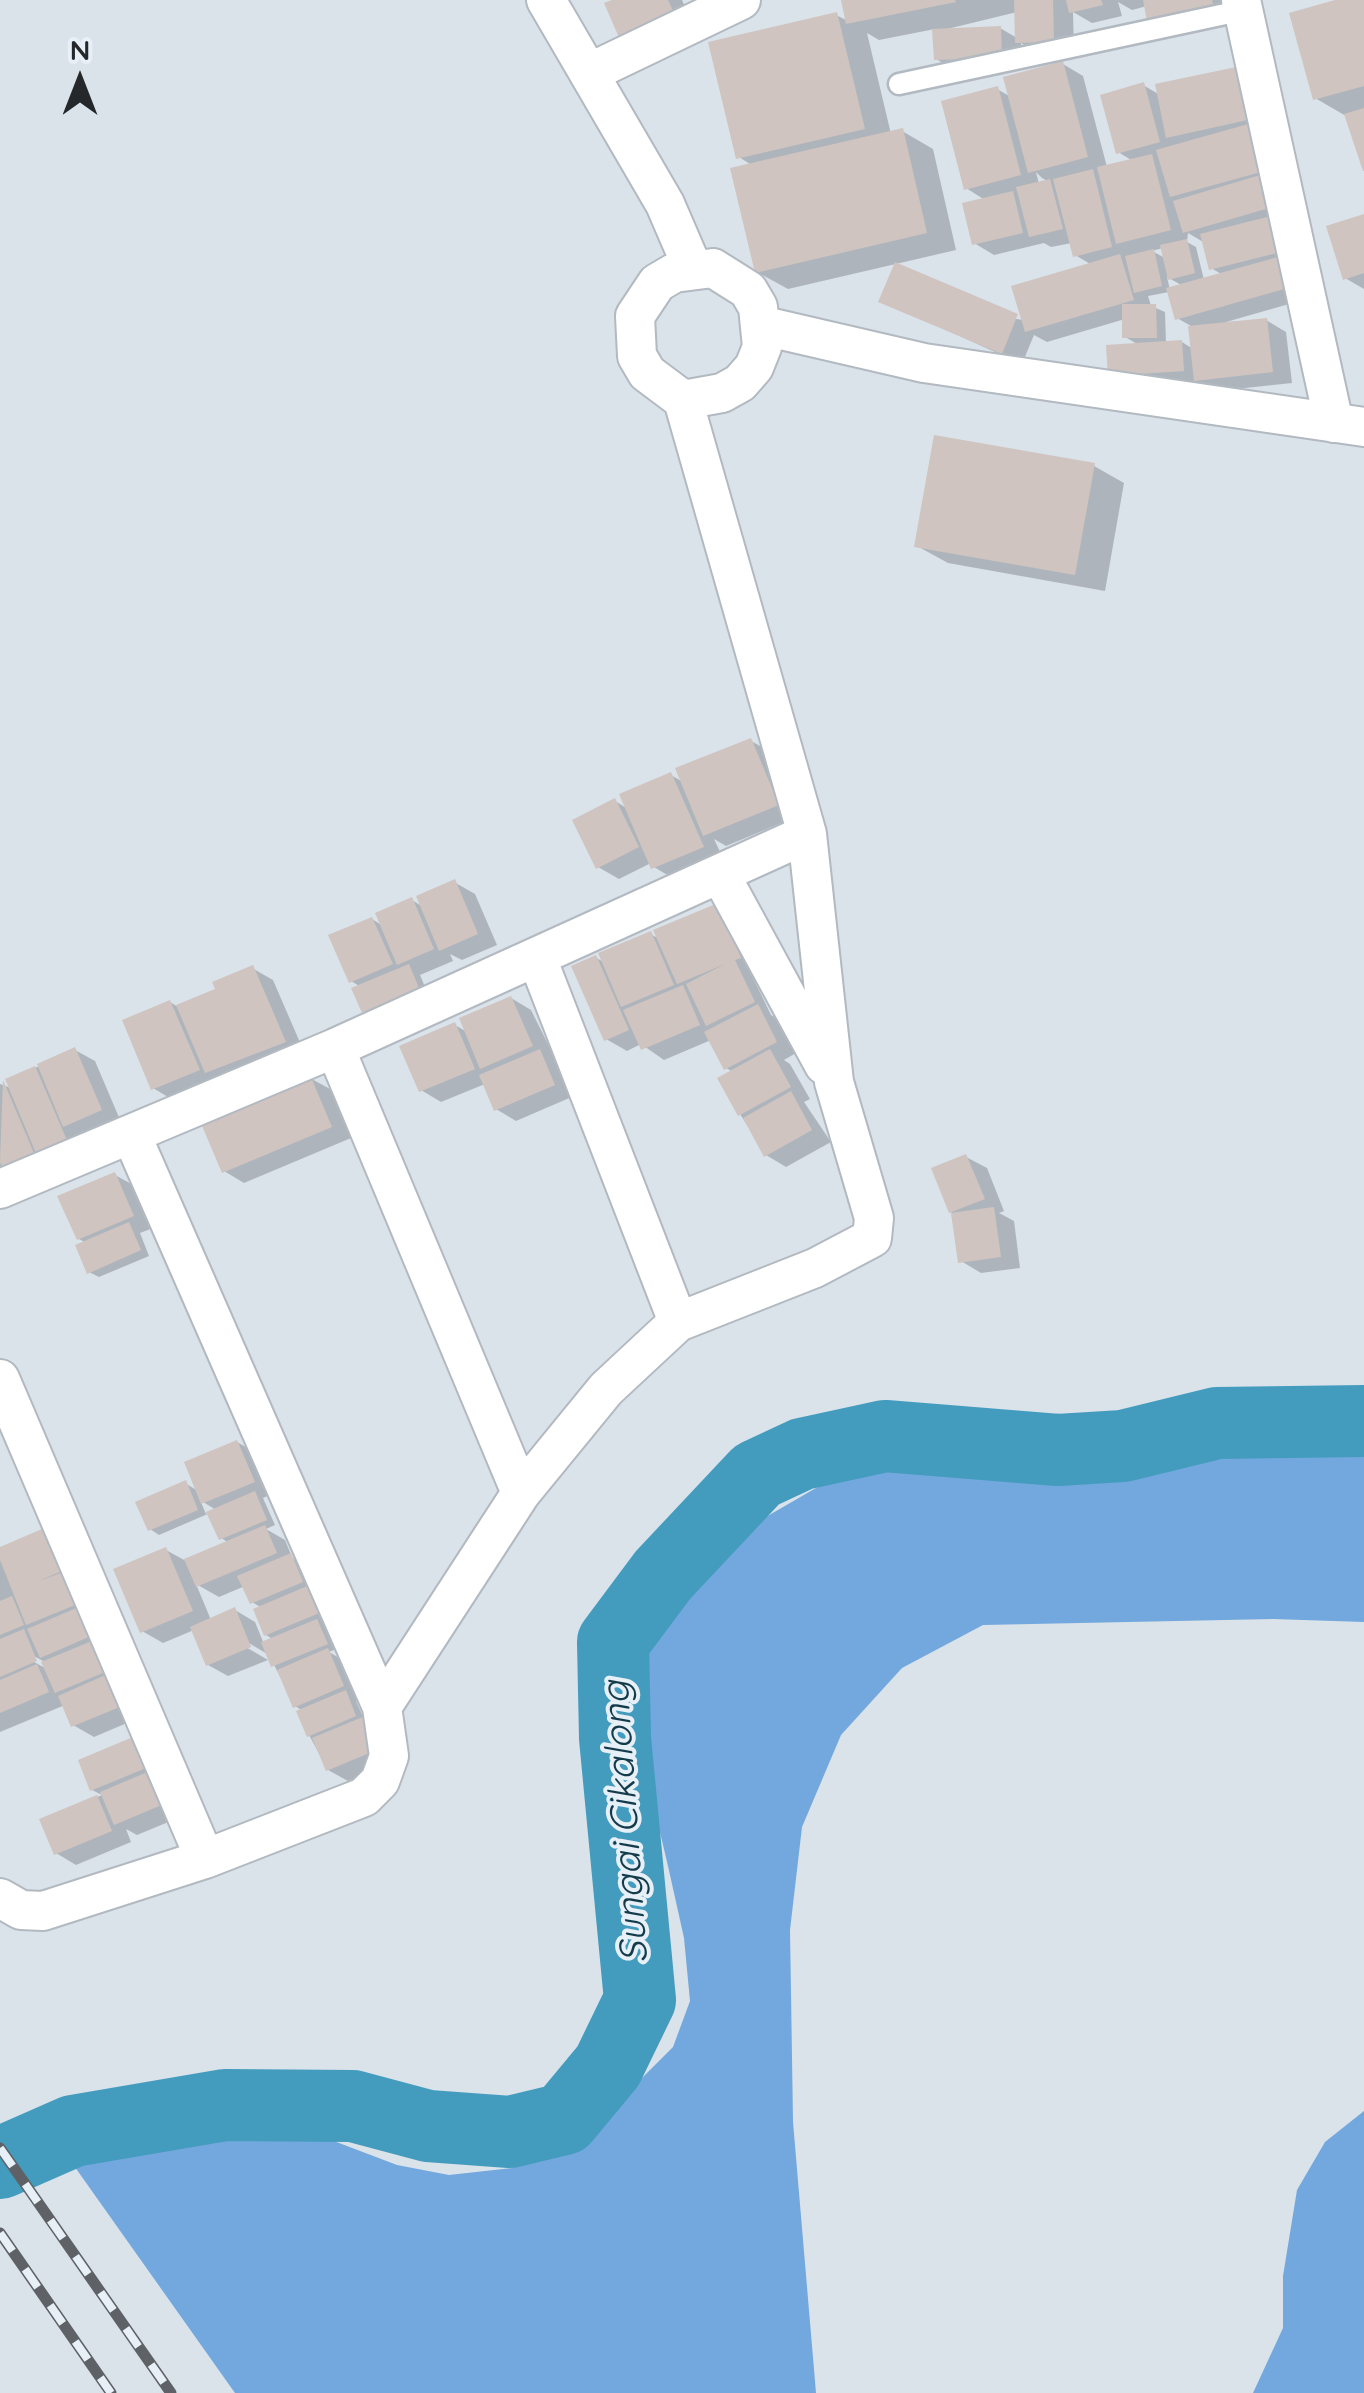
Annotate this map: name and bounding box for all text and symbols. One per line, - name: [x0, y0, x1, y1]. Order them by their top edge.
- north arrow: [30, 30, 130, 130]
- text: N: [70, 32, 90, 67]
- water label: Sungai Cikalong: [593, 1679, 659, 1965]

